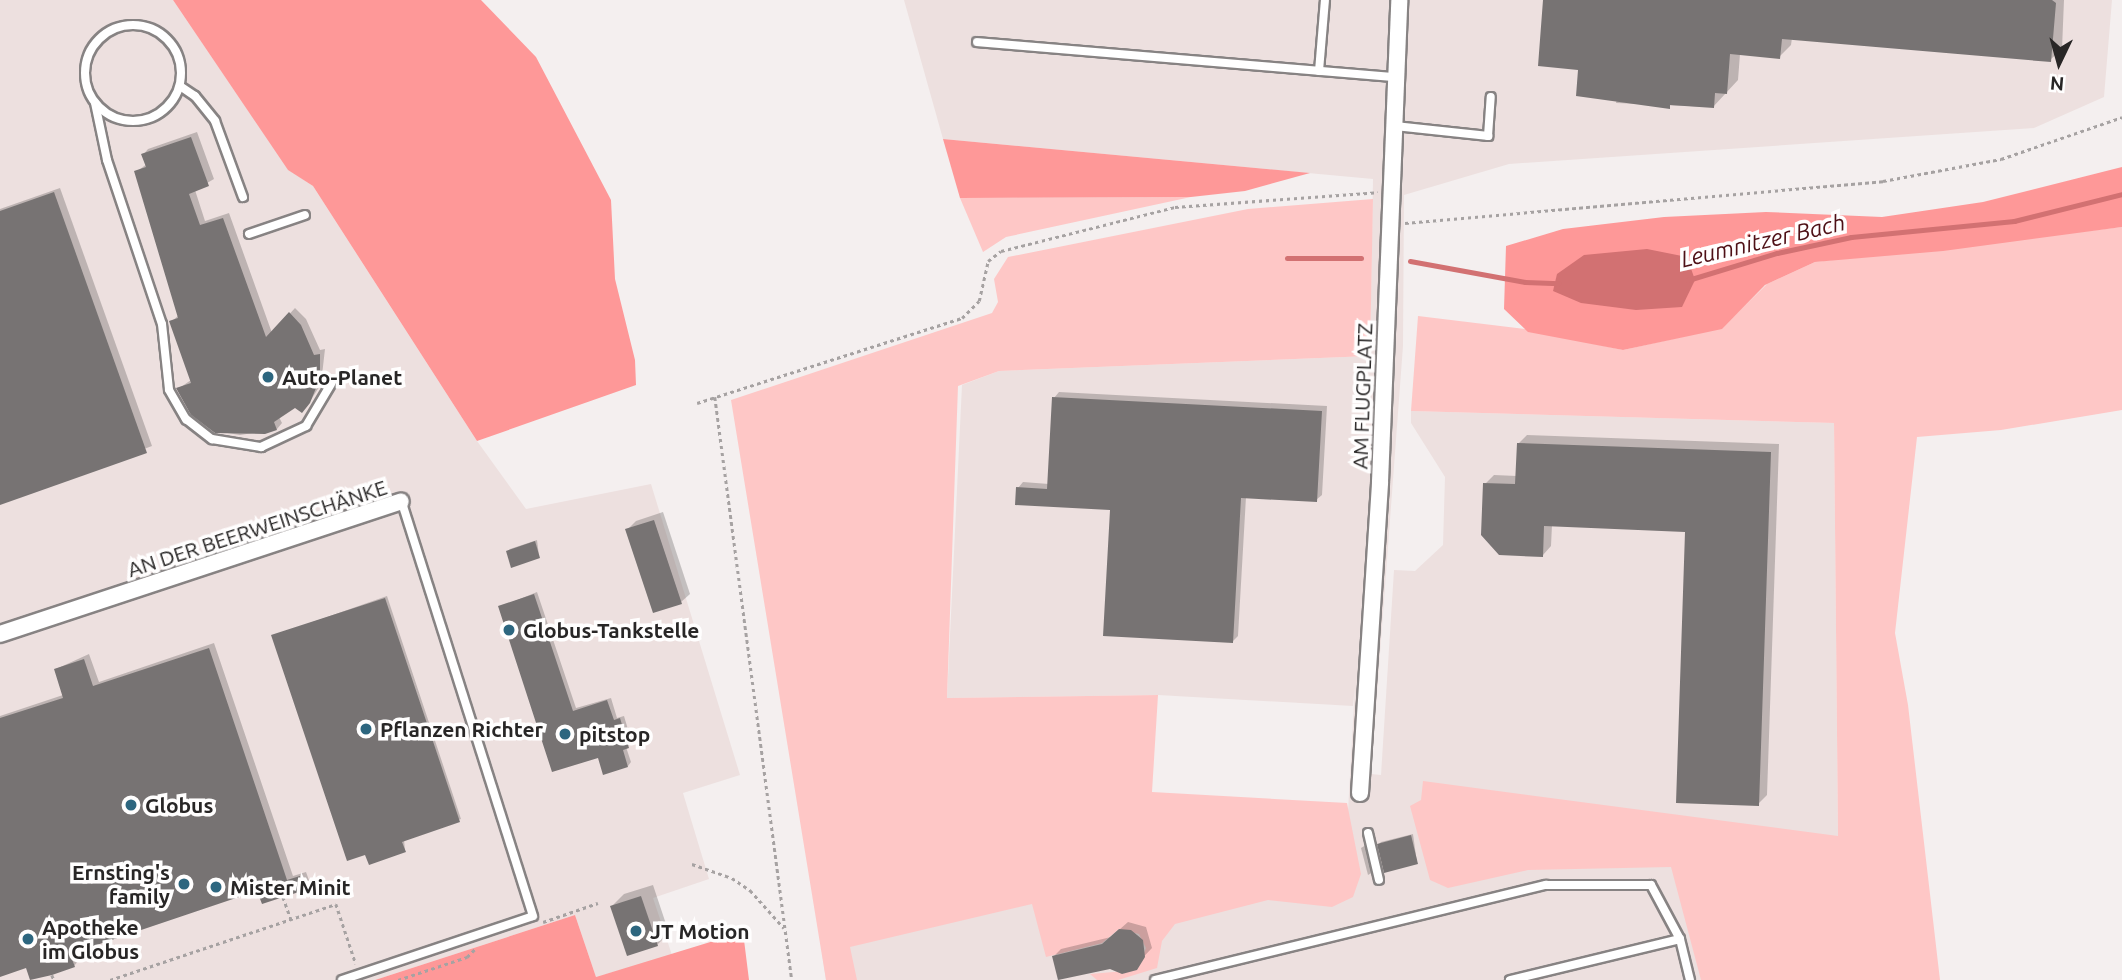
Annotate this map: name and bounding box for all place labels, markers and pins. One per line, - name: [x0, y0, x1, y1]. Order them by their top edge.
- place label: Auto-Planet: [282, 364, 402, 390]
- marker: Auto-Planet: [260, 369, 276, 385]
- place label: Globus-Tankstelle: [523, 617, 699, 643]
- marker: Globus-Tankstelle: [501, 622, 517, 638]
- place label: Pflanzen Richter: [380, 716, 543, 742]
- marker: Pflanzen Richter: [358, 721, 374, 737]
- place label: pitstop: [579, 721, 650, 747]
- marker: pitstop: [557, 726, 573, 742]
- place label: Globus: [145, 792, 213, 818]
- marker: Globus: [123, 797, 139, 813]
- place label: Ernsting's family: [72, 859, 170, 909]
- place label: Mister Minit: [230, 874, 351, 900]
- marker: Ernsting's family: [176, 876, 192, 892]
- marker: Mister Minit: [208, 879, 224, 895]
- place label: Apotheke im Globus: [42, 914, 139, 964]
- place label: JT Motion: [650, 918, 750, 944]
- marker: JT Motion: [628, 923, 644, 939]
- marker: Apotheke im Globus: [20, 931, 36, 947]

